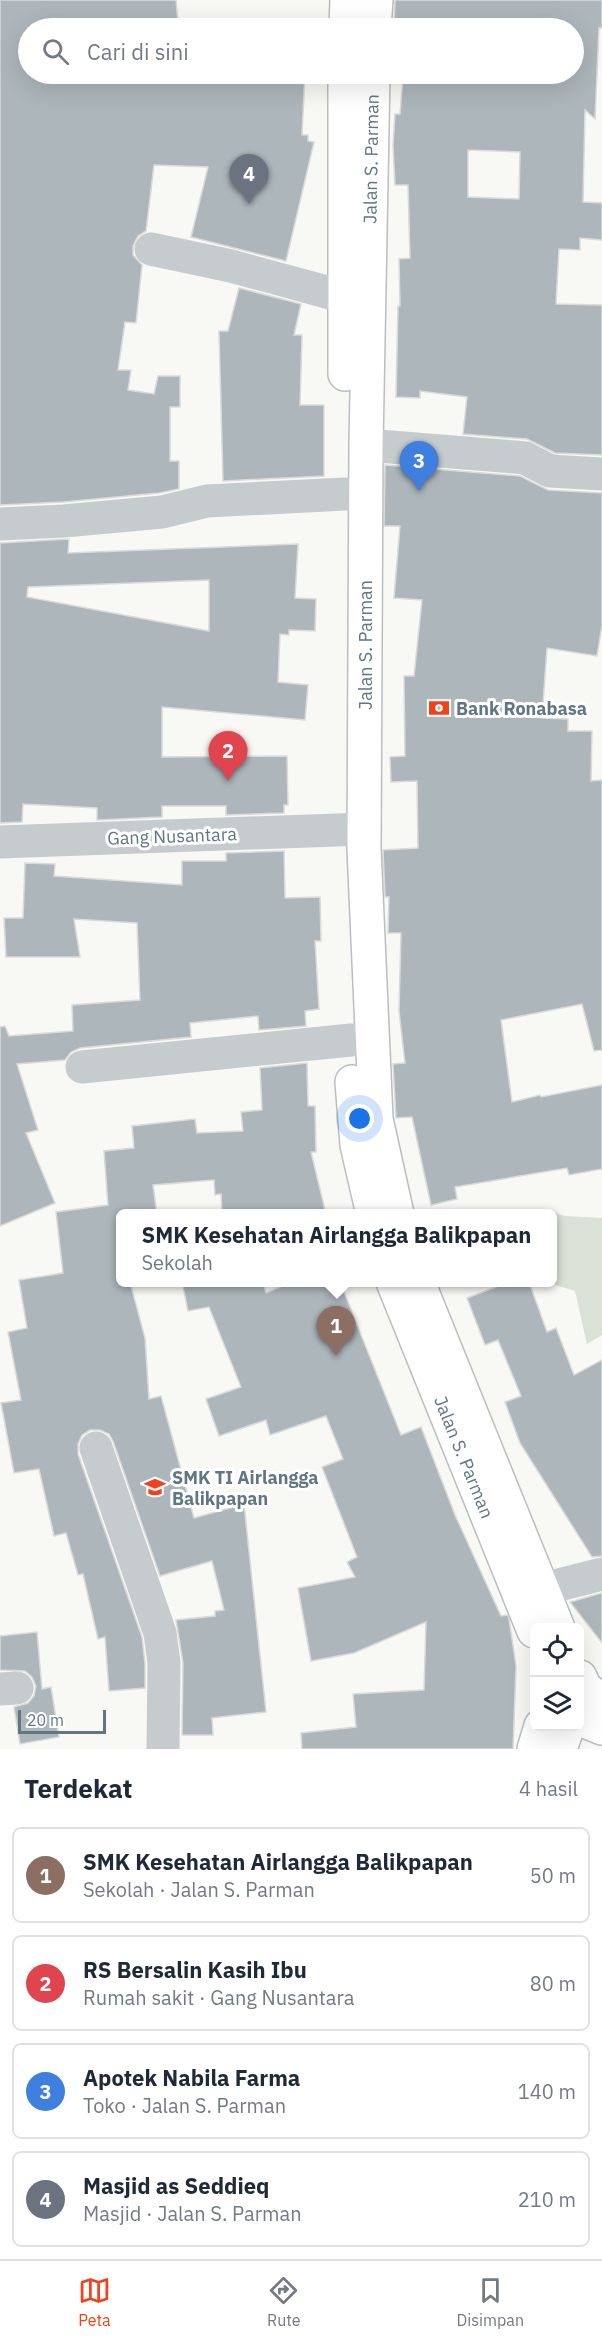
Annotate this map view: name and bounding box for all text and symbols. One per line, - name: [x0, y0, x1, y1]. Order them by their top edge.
- search box: [18, 18, 584, 84]
- icon: search: [39, 35, 72, 68]
- text: Cari di sini: [87, 37, 189, 66]
- street label: Jalan S. Parman: [358, 94, 384, 224]
- pin: 4: [230, 154, 268, 204]
- pin: 3: [400, 442, 438, 491]
- street label: Jalan S. Parman: [354, 580, 377, 710]
- bank icon: Bank Ronabasa: [427, 696, 451, 720]
- place label: Bank Ronabasa: [456, 697, 587, 720]
- pin: 2: [208, 732, 248, 781]
- street label: Gang Nusantara: [107, 822, 238, 850]
- your location: [345, 1104, 374, 1133]
- popup: [116, 1209, 557, 1287]
- text: SMK Kesehatan Airlangga Balikpapan: [142, 1220, 531, 1249]
- text: Sekolah: [142, 1249, 213, 1276]
- pin: 1: [316, 1306, 356, 1356]
- street label: Jalan S. Parman: [429, 1392, 499, 1522]
- place label: SMK TI Airlangga Balikpapan: [172, 1466, 319, 1510]
- school or university icon: SMK TI Airlangga Balikpapan: [143, 1475, 167, 1499]
- map controls: [530, 1623, 584, 1731]
- button: locate: [530, 1623, 584, 1677]
- button: layers: [530, 1677, 584, 1731]
- scale bar: [18, 1707, 106, 1734]
- text: 20 m: [27, 1710, 64, 1730]
- text: Terdekat: [24, 1771, 133, 1805]
- text: 4 hasil: [519, 1775, 578, 1802]
- text: SMK Kesehatan Airlangga Balikpapan: [83, 1847, 473, 1876]
- text: 1: [40, 1862, 52, 1889]
- text: 50 m: [530, 1862, 576, 1889]
- text: Sekolah · Jalan S. Parman: [83, 1876, 315, 1903]
- text: RS Bersalin Kasih Ibu: [83, 1955, 307, 1984]
- text: 2: [40, 1970, 52, 1997]
- text: 80 m: [530, 1970, 576, 1997]
- text: Rumah sakit · Gang Nusantara: [83, 1984, 354, 2011]
- text: Apotek Nabila Farma: [83, 2063, 300, 2092]
- text: 3: [40, 2078, 52, 2105]
- text: 140 m: [518, 2078, 576, 2105]
- text: Toko · Jalan S. Parman: [83, 2092, 286, 2119]
- text: Masjid as Seddieq: [83, 2171, 269, 2200]
- text: 4: [40, 2186, 52, 2213]
- text: 210 m: [518, 2186, 576, 2213]
- text: Masjid · Jalan S. Parman: [83, 2200, 302, 2227]
- tab: Peta: [78, 2274, 111, 2330]
- tab: Rute: [267, 2274, 301, 2330]
- tab: Disimpan: [457, 2274, 524, 2330]

